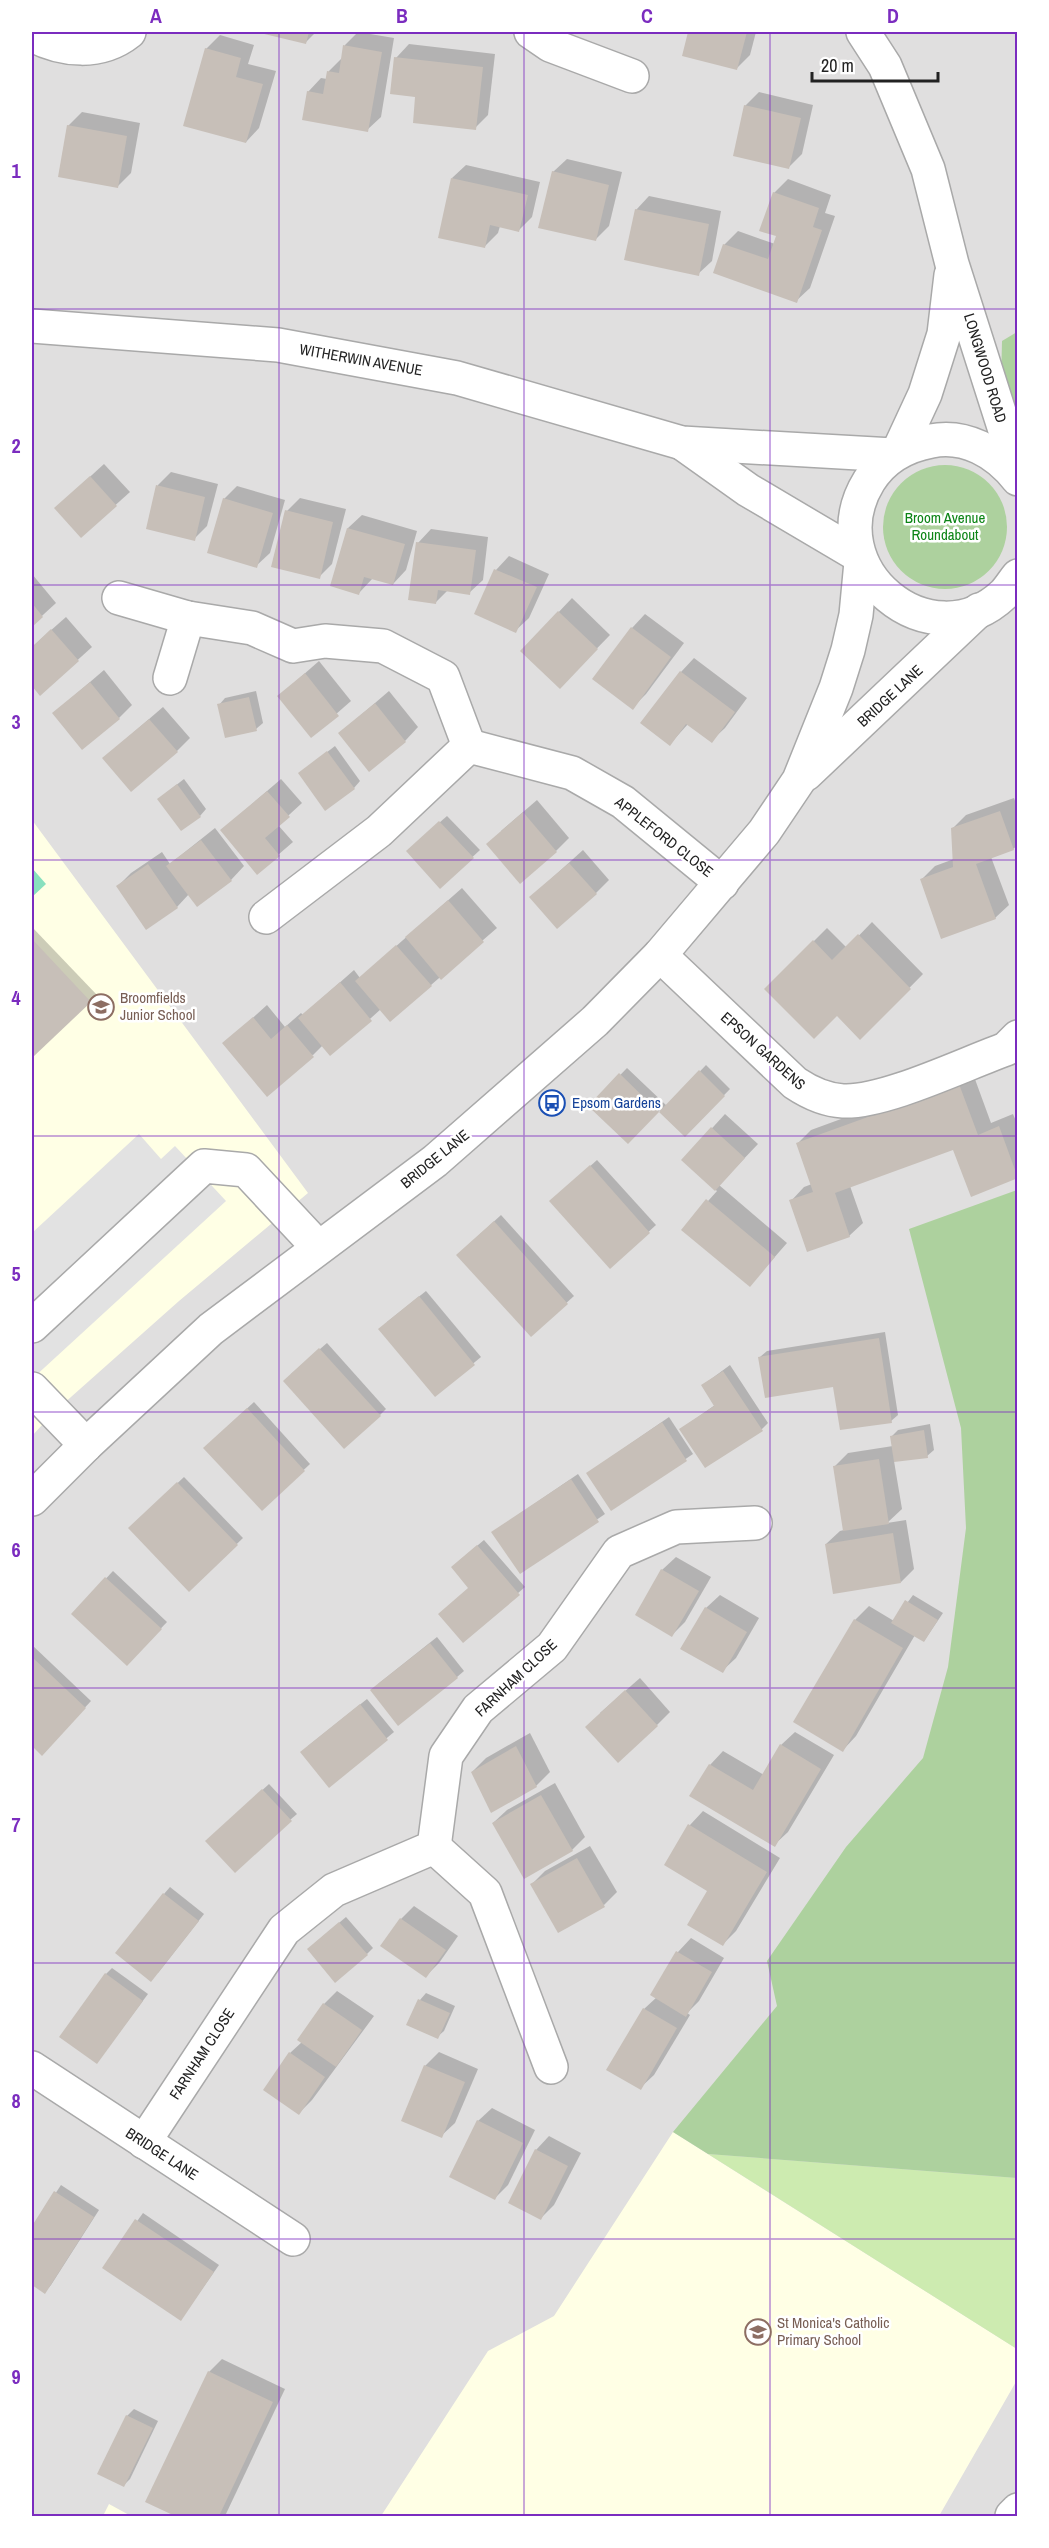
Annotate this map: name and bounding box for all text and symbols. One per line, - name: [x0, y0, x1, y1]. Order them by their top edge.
- text: A: [150, 2, 162, 29]
- text: B: [396, 2, 408, 29]
- text: C: [641, 2, 653, 29]
- text: D: [887, 2, 899, 29]
- scale bar: [812, 45, 938, 83]
- text: 20 m: [821, 53, 854, 78]
- text: 1: [11, 157, 21, 184]
- street label: LONGWOOD ROAD: [959, 311, 1012, 425]
- street label: WITHERWIN AVENUE: [298, 338, 424, 381]
- text: 2: [11, 432, 21, 459]
- park label: Broom Avenue Roundabout: [905, 507, 985, 545]
- street label: BRIDGE LANE: [852, 660, 927, 732]
- text: 3: [11, 708, 21, 735]
- street label: APPLEFORD CLOSE: [610, 791, 718, 882]
- text: 4: [11, 984, 21, 1011]
- place label: Broomfields Junior School: [120, 987, 195, 1025]
- school or university icon: Broomfields Junior School: [86, 992, 116, 1022]
- street label: EPSON GARDENS: [716, 1007, 810, 1094]
- bus stop icon: Epsom Gardens: [537, 1088, 567, 1118]
- place label: Epsom Gardens: [572, 1092, 661, 1113]
- street label: BRIDGE LANE: [396, 1124, 473, 1193]
- text: 5: [11, 1260, 21, 1287]
- text: 6: [11, 1536, 21, 1563]
- street label: FARNHAM CLOSE: [470, 1634, 561, 1721]
- text: 7: [11, 1811, 21, 1838]
- street label: FARNHAM CLOSE: [164, 2004, 239, 2104]
- text: 8: [11, 2087, 21, 2114]
- street label: BRIDGE LANE: [122, 2122, 203, 2185]
- place label: St Monica's Catholic Primary School: [777, 2312, 889, 2350]
- school or university icon: St Monica's Catholic Primary School: [743, 2317, 773, 2347]
- text: 9: [11, 2363, 21, 2390]

